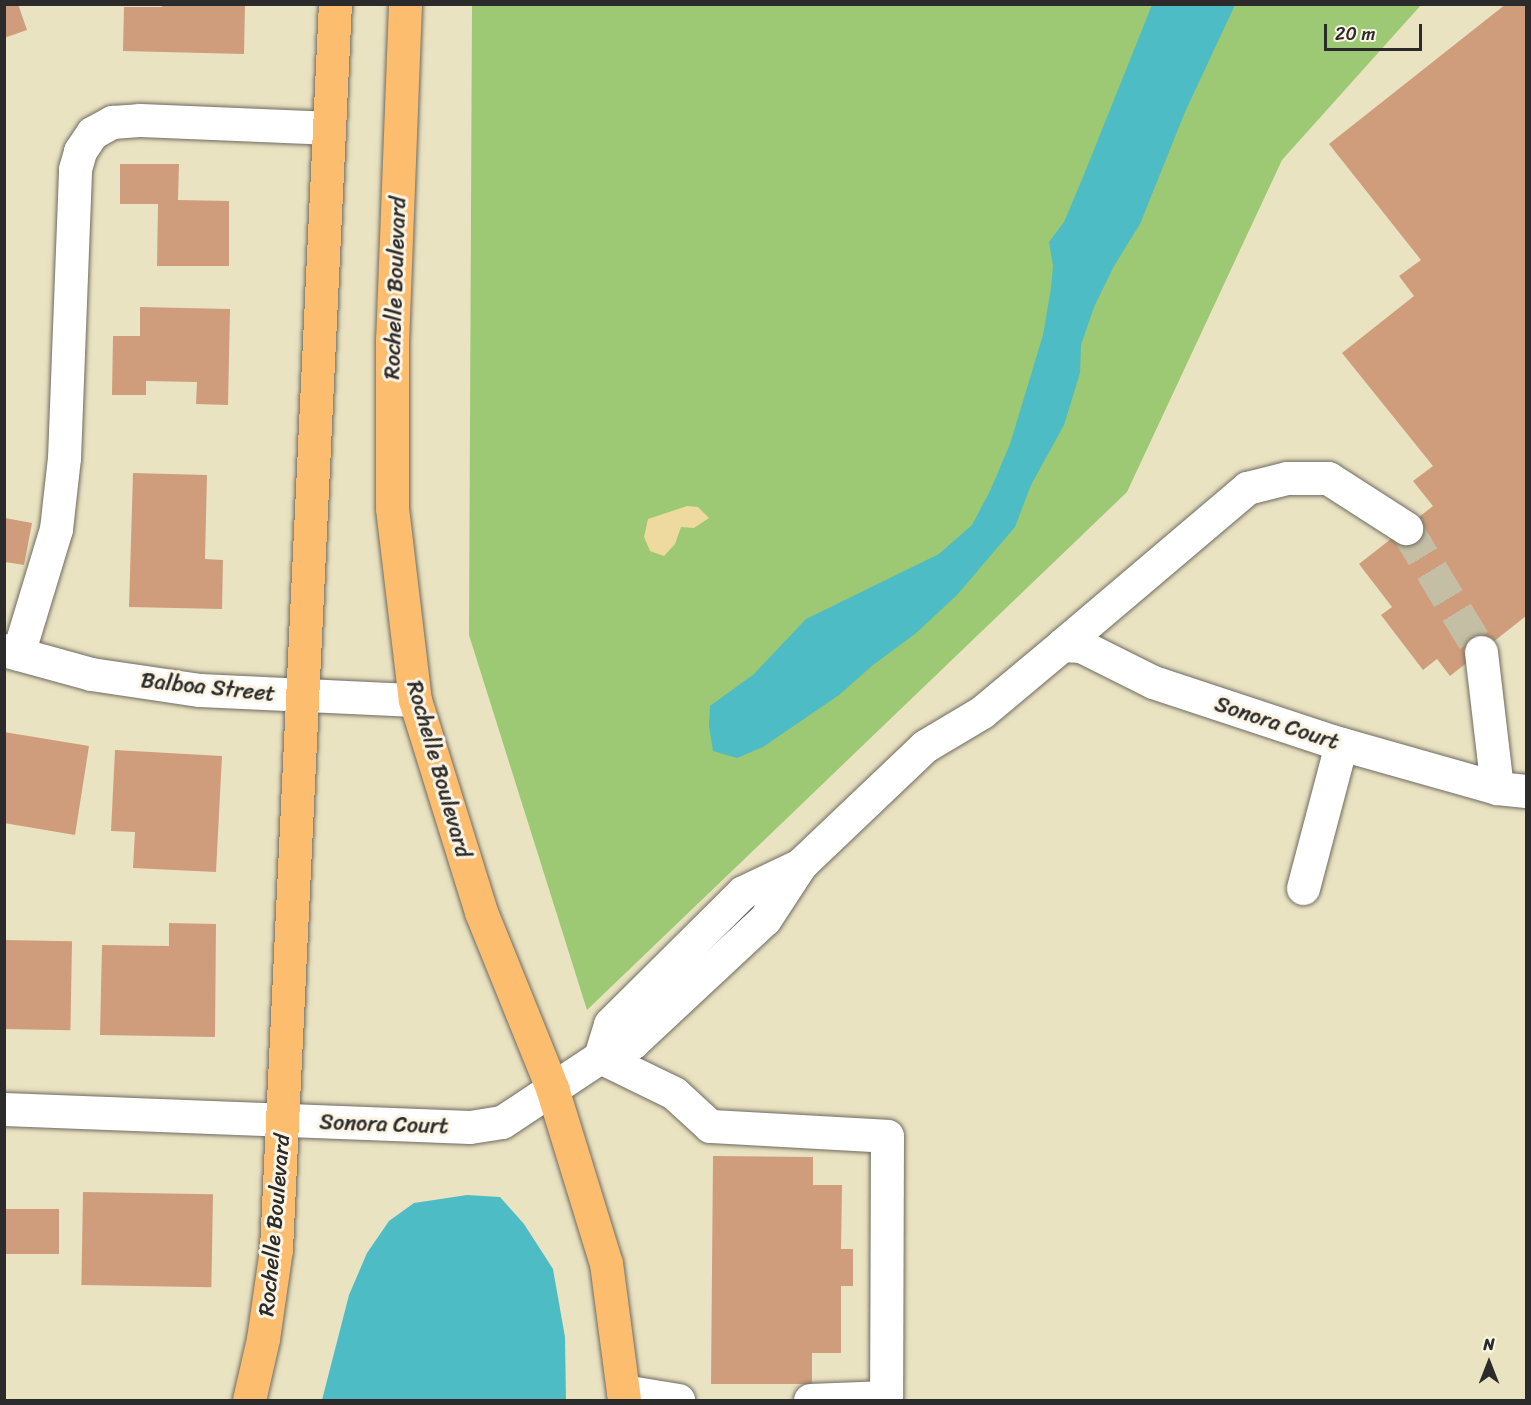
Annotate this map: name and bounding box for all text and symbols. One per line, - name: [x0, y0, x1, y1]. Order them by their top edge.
- scale bar: [1327, 12, 1424, 50]
- text: 20 m: [1335, 18, 1375, 50]
- street label: Rochelle Boulevard: [379, 196, 411, 380]
- street label: Balboa Street: [140, 667, 276, 707]
- street label: Rochelle Boulevard: [401, 677, 477, 861]
- street label: Sonora Court: [1212, 690, 1342, 756]
- street label: Sonora Court: [319, 1109, 449, 1139]
- street label: Rochelle Boulevard: [253, 1133, 295, 1317]
- text: N: [1483, 1330, 1495, 1359]
- north arrow: [1459, 1333, 1519, 1393]

